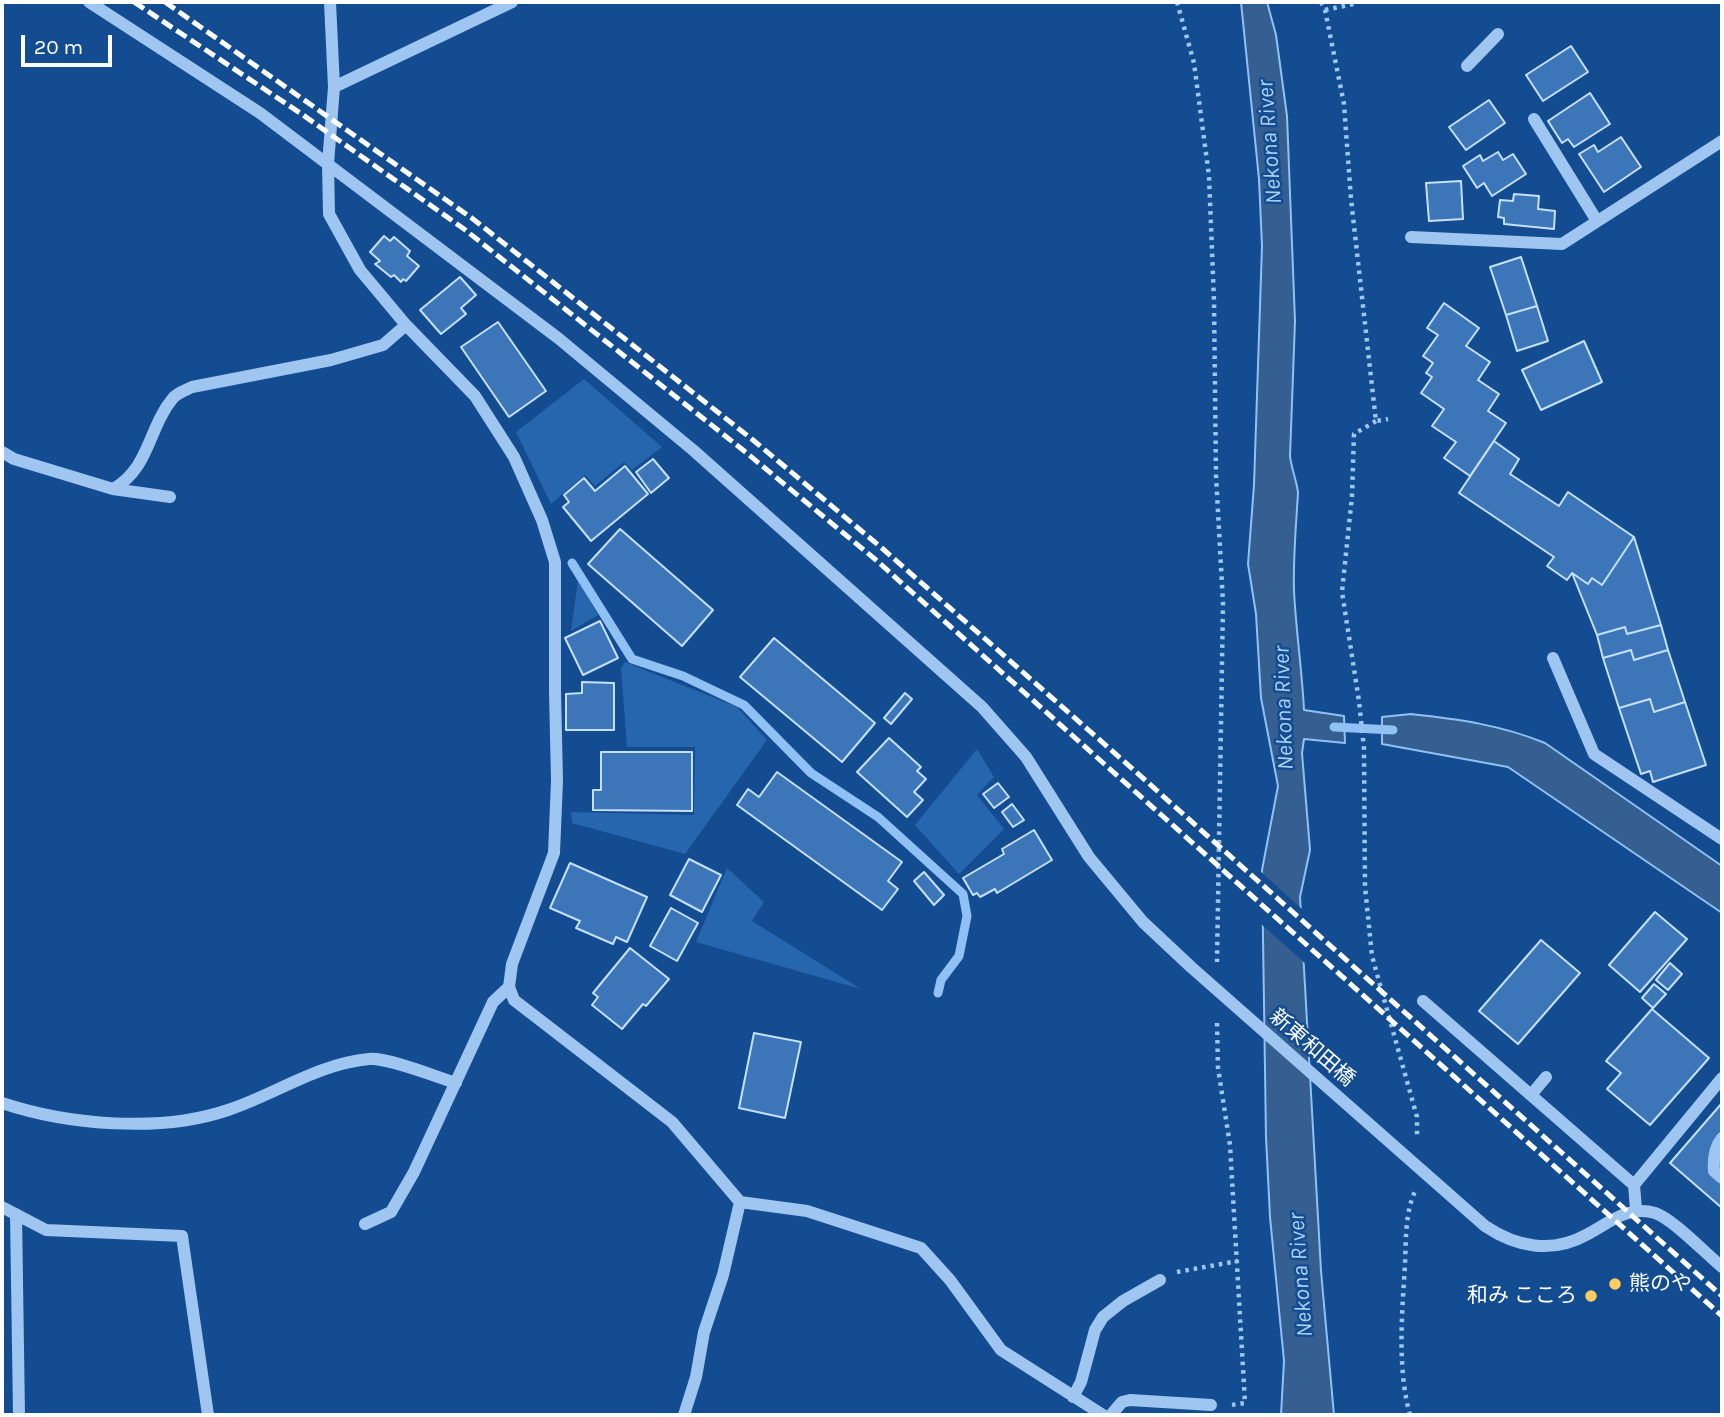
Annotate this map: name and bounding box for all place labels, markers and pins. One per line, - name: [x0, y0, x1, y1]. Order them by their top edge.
- place label: 熊のや: [1629, 1271, 1692, 1297]
- marker: 熊のや: [1607, 1276, 1623, 1292]
- place label: 和み こころ: [1467, 1283, 1577, 1309]
- marker: 和み こころ: [1583, 1288, 1599, 1304]

